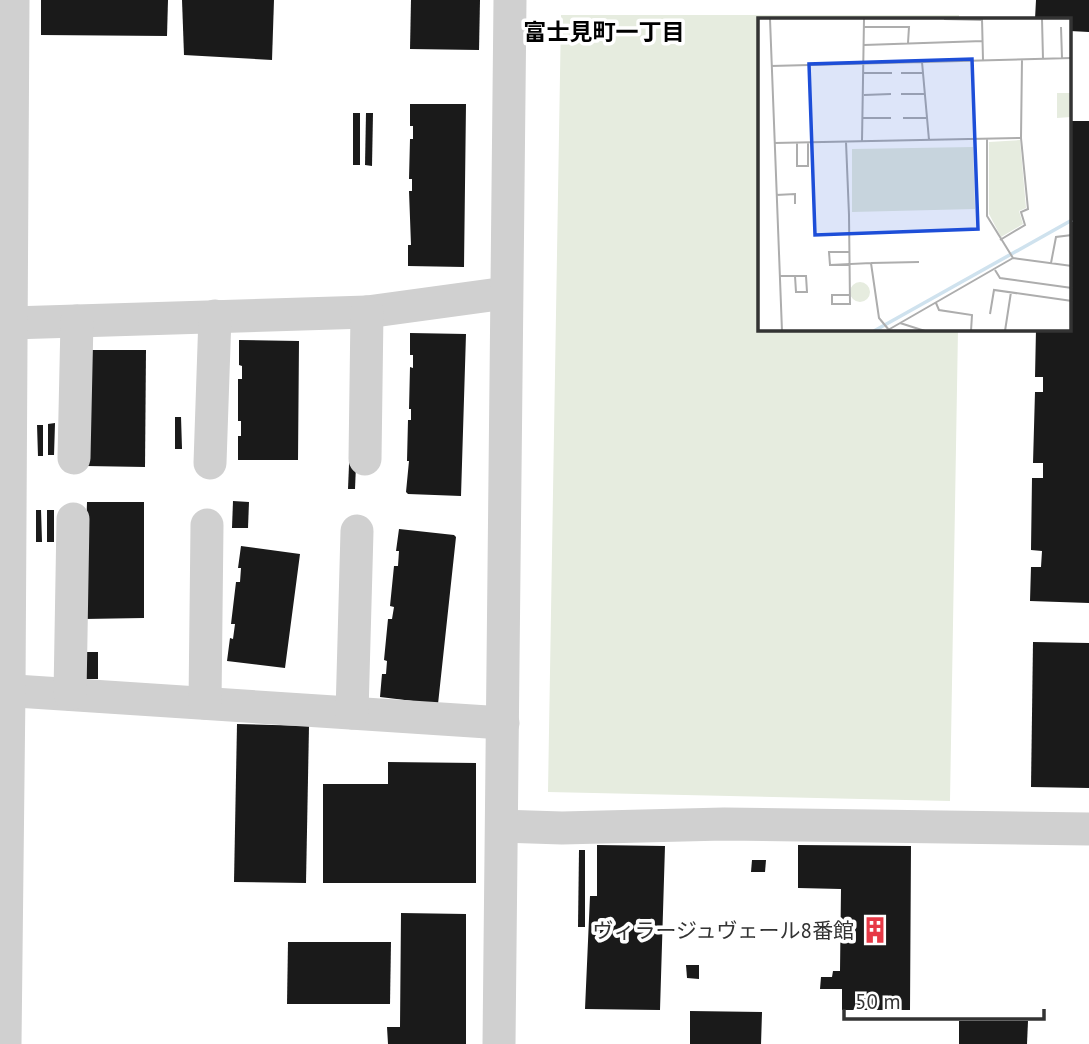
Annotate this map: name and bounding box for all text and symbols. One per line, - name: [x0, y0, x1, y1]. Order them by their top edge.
- district label: 富士見町一丁目: [524, 17, 685, 46]
- inset map: [758, 18, 1072, 331]
- building icon: ヴィラージュヴェール8番館: [860, 915, 890, 945]
- place label: ヴィラージュヴェール8番館: [592, 917, 854, 944]
- scale bar: [844, 978, 1044, 1022]
- text: 50 m: [855, 988, 901, 1015]

